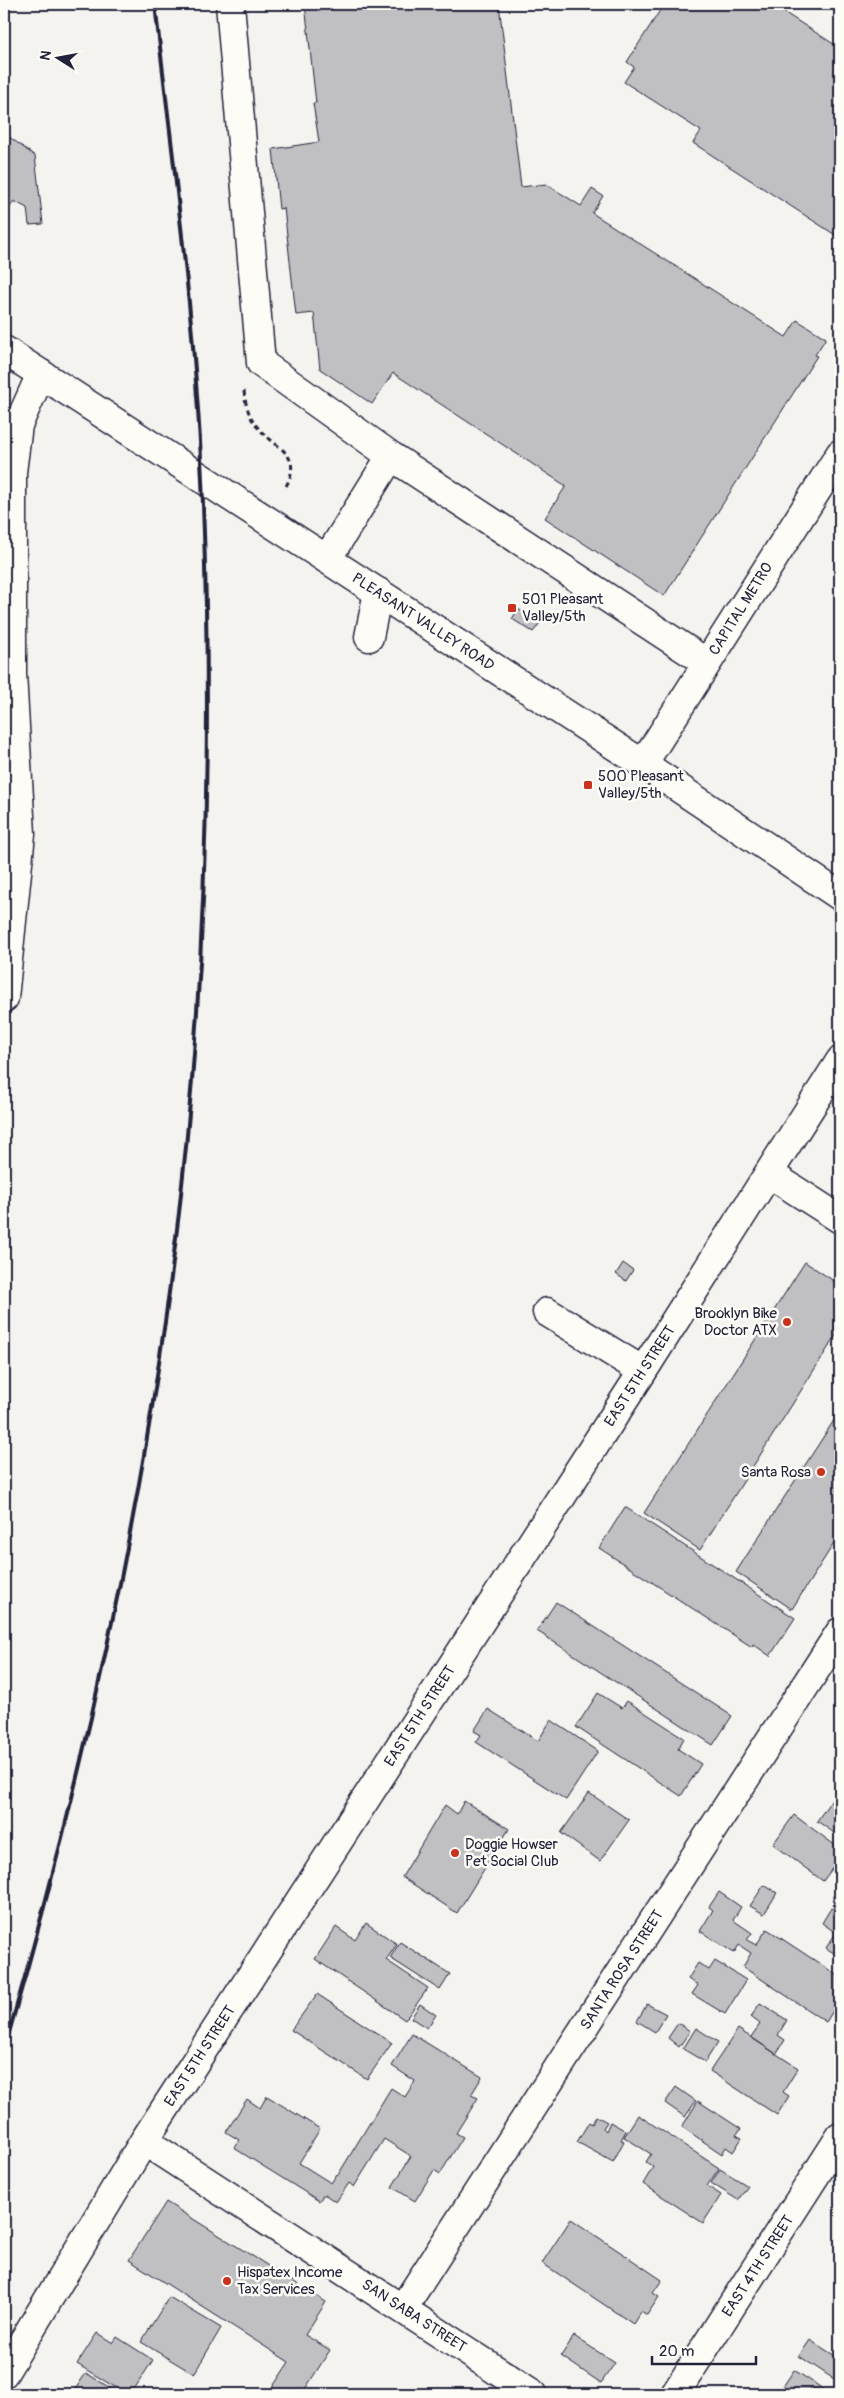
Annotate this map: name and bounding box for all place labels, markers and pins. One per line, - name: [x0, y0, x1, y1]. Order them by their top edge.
- place label: 501 Pleasant Valley/5th: [522, 590, 604, 626]
- marker: 501 Pleasant Valley/5th: [506, 602, 518, 614]
- place label: 500 Pleasant Valley/5th: [598, 767, 685, 803]
- marker: 500 Pleasant Valley/5th: [582, 779, 594, 791]
- place label: Brooklyn Bike Doctor ATX: [695, 1304, 778, 1340]
- marker: Brooklyn Bike Doctor ATX: [781, 1316, 793, 1328]
- place label: Santa Rosa: [741, 1463, 811, 1482]
- marker: Santa Rosa: [815, 1466, 827, 1478]
- place label: Doggie Howser Pet Social Club: [465, 1835, 559, 1871]
- marker: Doggie Howser Pet Social Club: [449, 1847, 461, 1859]
- place label: Hispatex Income Tax Services: [237, 2263, 343, 2299]
- marker: Hispatex Income Tax Services: [221, 2275, 233, 2287]

